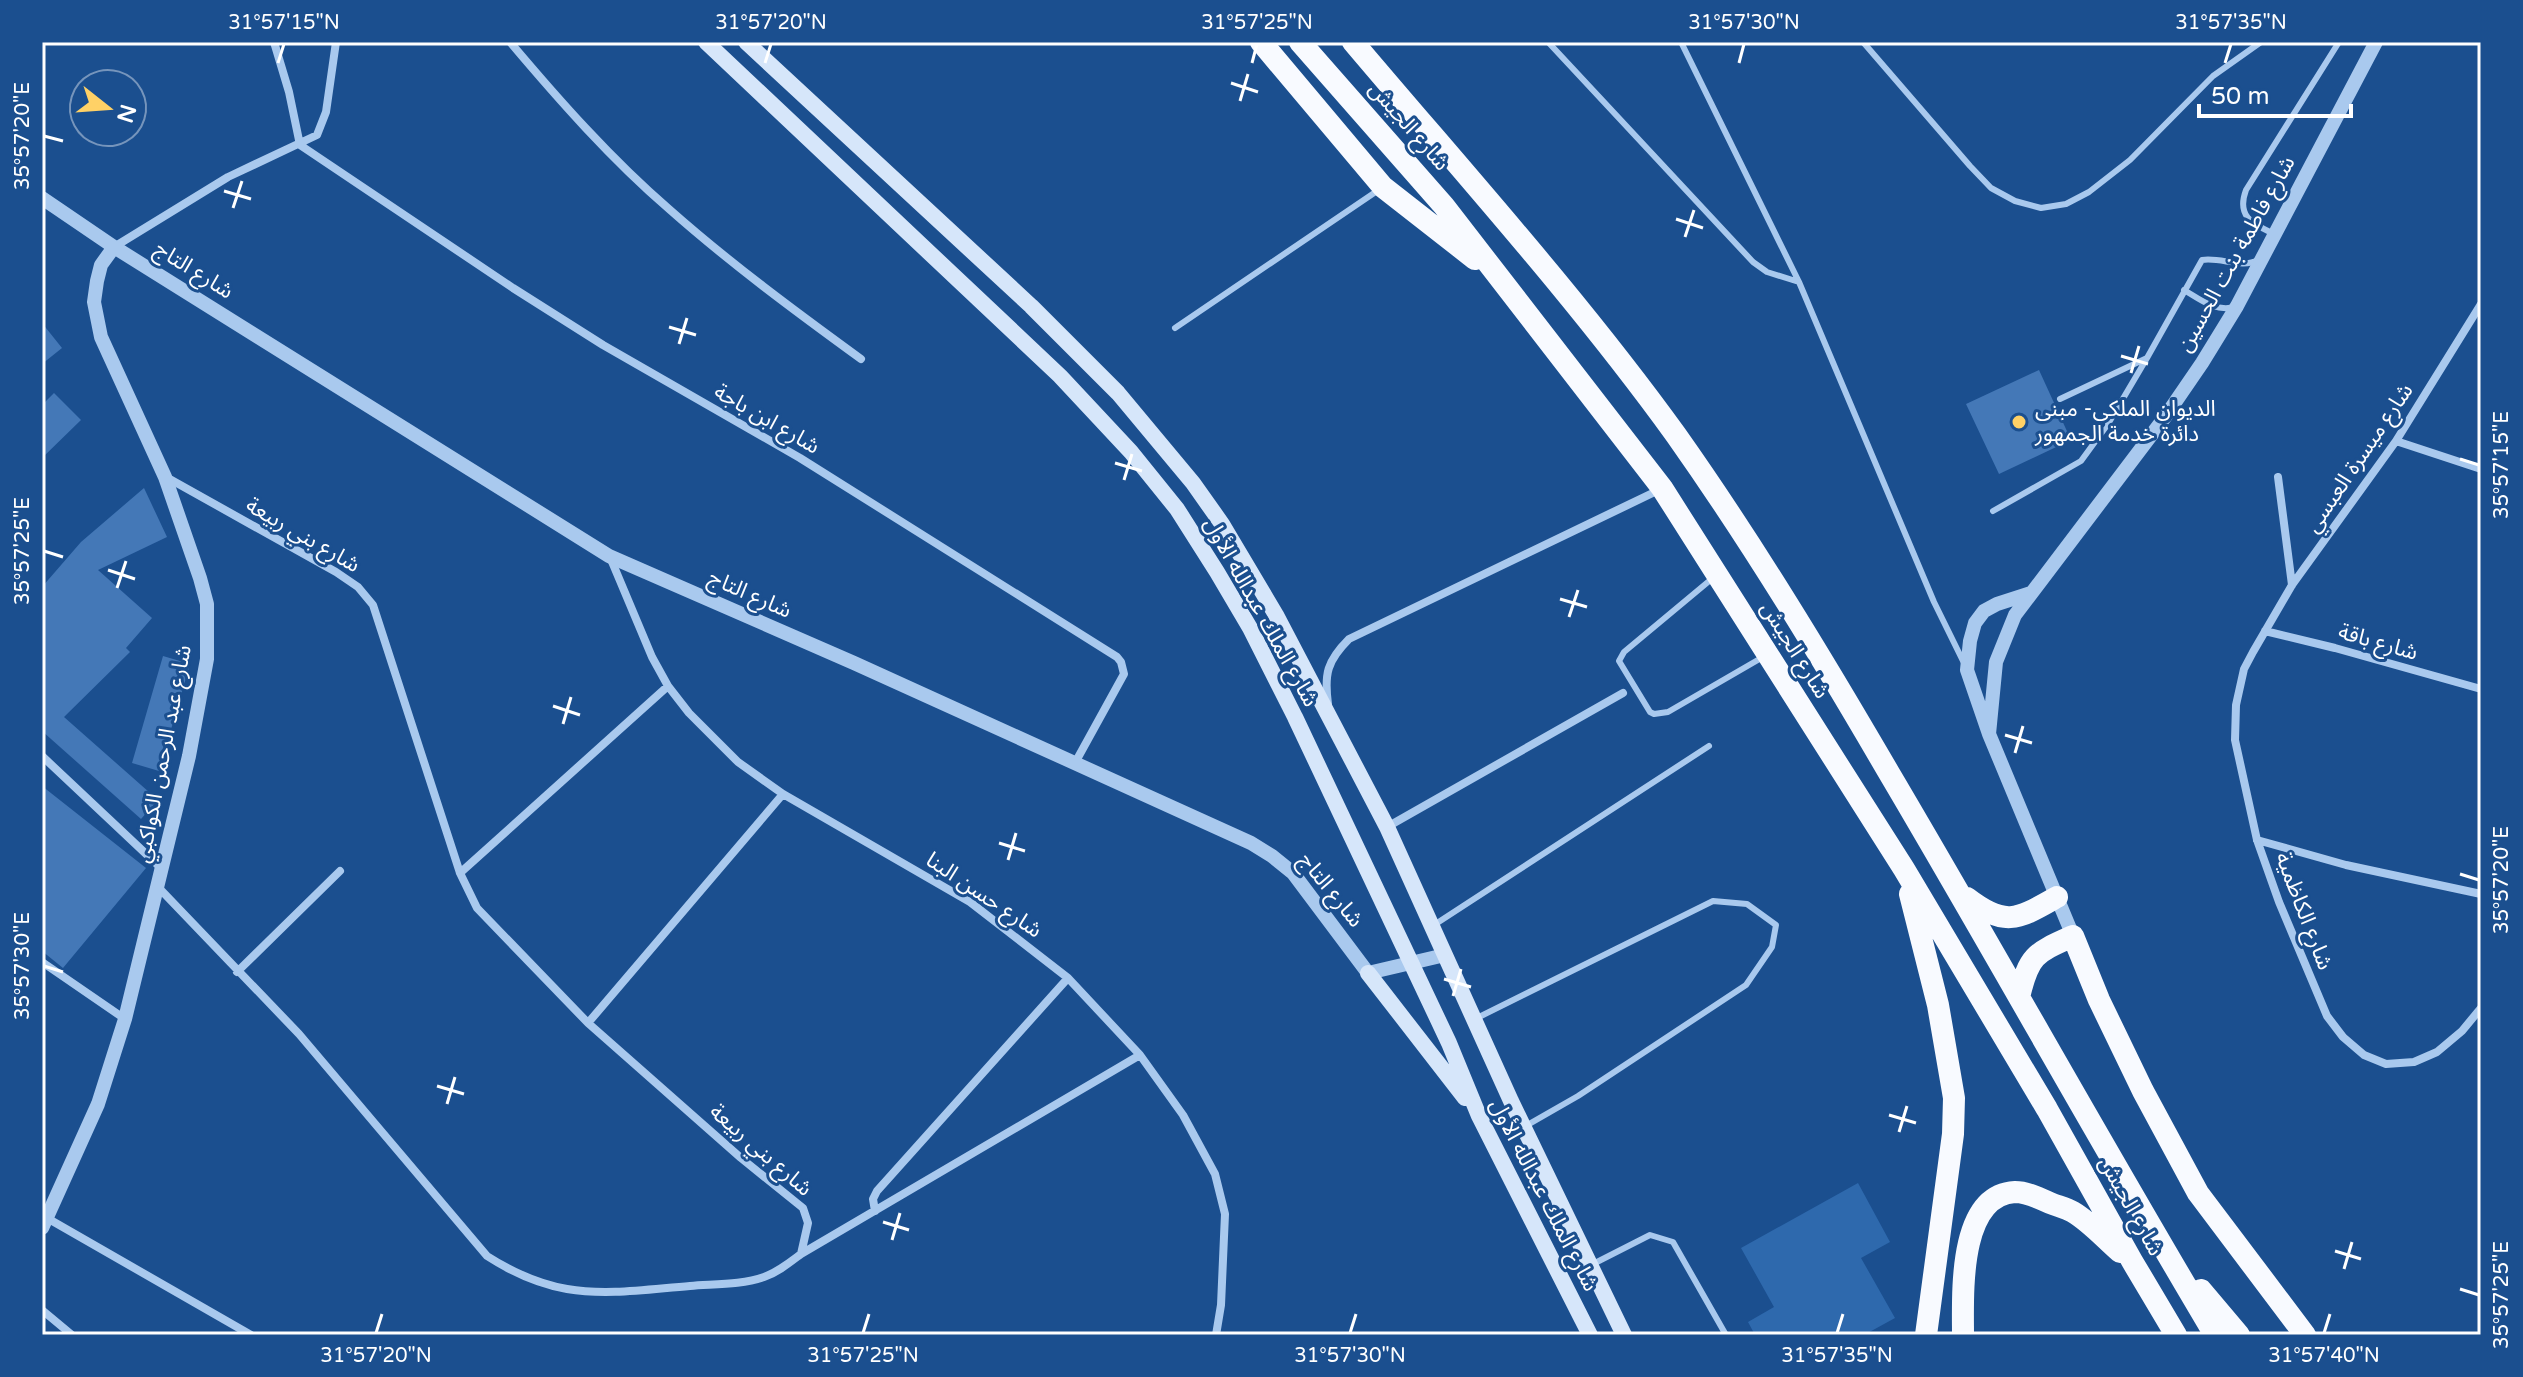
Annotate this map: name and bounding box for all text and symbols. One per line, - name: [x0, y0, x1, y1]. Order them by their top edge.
- text: 31°57'15"N: [228, 11, 340, 35]
- text: 31°57'20"N: [715, 11, 827, 35]
- text: 31°57'25"N: [1201, 11, 1313, 35]
- text: 31°57'30"N: [1688, 11, 1800, 35]
- text: 31°57'35"N: [2175, 11, 2287, 35]
- north arrow: [68, 68, 148, 148]
- scale bar: [2199, 68, 2351, 118]
- street label: شارع الجيش: [1361, 76, 1455, 178]
- text: 35°57'20"E: [11, 82, 35, 190]
- text: 50 m: [2211, 82, 2269, 111]
- text: N: [111, 101, 141, 126]
- street label: شارع فاطمة بنت الحسين: [2171, 151, 2303, 358]
- street label: شارع التاج: [148, 236, 238, 307]
- street label: شارع ابن باجة: [708, 378, 824, 462]
- street label: شارع ميسرة العبسي: [2299, 378, 2421, 539]
- place label: الديوان الملكي- مبنى دائرة خدمة الجمهور: [2034, 396, 2216, 447]
- text: 35°57'15"E: [2490, 411, 2514, 519]
- marker: الديوان الملكي- مبنى دائرة خدمة الجمهور: [2010, 413, 2028, 431]
- street label: شارع بني ربيعة: [240, 492, 365, 581]
- text: 35°57'25"E: [11, 497, 35, 605]
- street label: شارع الملك عبدالله الأول: [1196, 513, 1324, 713]
- street label: شارع التاج: [703, 564, 796, 627]
- street label: شارع الجيش: [1752, 597, 1835, 705]
- street label: شارع باقة: [2334, 618, 2421, 669]
- street label: شارع عبد الرحمن الكواكبي: [129, 643, 200, 866]
- text: 35°57'20"E: [2490, 826, 2514, 934]
- street label: شارع حسن البنا: [919, 847, 1047, 946]
- street label: شارع التاج: [1291, 848, 1369, 934]
- street label: شارع الكاظمية: [2267, 849, 2338, 974]
- text: 35°57'30"E: [11, 912, 35, 1020]
- street label: شارع الملك عبدالله الأول: [1482, 1095, 1604, 1297]
- street label: شارع بني ربيعة: [702, 1098, 818, 1204]
- street label: شارع الجيش: [2090, 1152, 2169, 1262]
- text: 35°57'25"E: [2490, 1241, 2514, 1349]
- text: 31°57'20"N: [320, 1344, 432, 1368]
- text: 31°57'25"N: [807, 1344, 919, 1368]
- text: 31°57'30"N: [1294, 1344, 1406, 1368]
- text: 31°57'35"N: [1781, 1344, 1893, 1368]
- text: 31°57'40"N: [2268, 1344, 2380, 1368]

